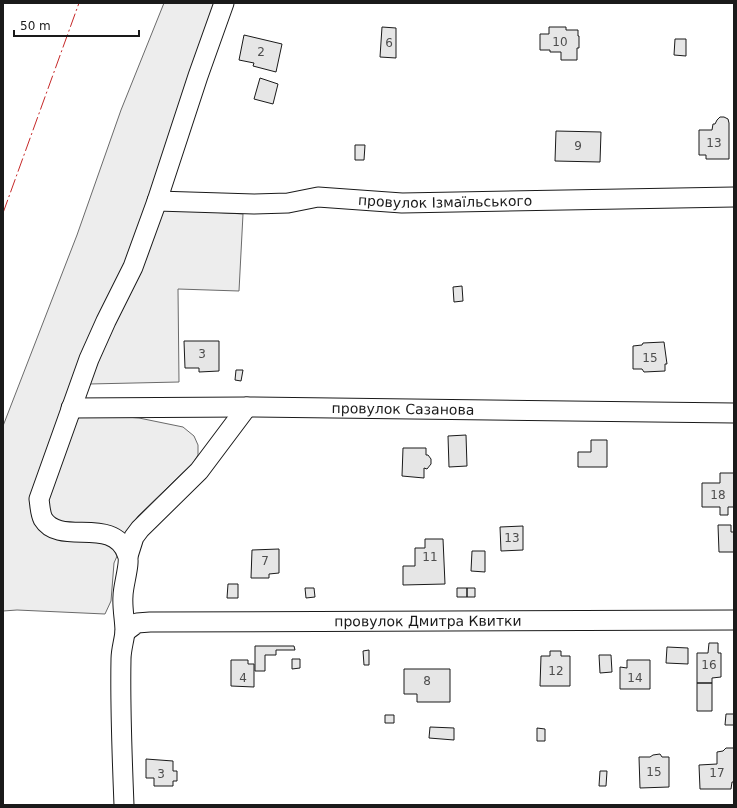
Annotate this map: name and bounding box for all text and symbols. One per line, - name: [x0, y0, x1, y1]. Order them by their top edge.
- scale bar: [14, 12, 139, 38]
- text: 50 m: [20, 19, 51, 33]
- house number: 10: [552, 35, 568, 49]
- house number: 6: [385, 36, 393, 50]
- house number: 2: [257, 45, 265, 59]
- house number: 13: [706, 136, 722, 150]
- house number: 9: [574, 139, 582, 153]
- street label: провулок Ізмаїльського: [357, 192, 532, 211]
- house number: 3: [198, 347, 206, 361]
- house number: 15: [642, 351, 658, 365]
- street label: провулок Сазанова: [332, 400, 474, 418]
- house number: 18: [710, 488, 726, 502]
- house number: 13: [504, 531, 520, 545]
- house number: 11: [422, 550, 438, 564]
- house number: 7: [261, 554, 269, 568]
- street label: провулок Дмитра Квитки: [334, 613, 522, 629]
- house number: 16: [701, 658, 717, 672]
- house number: 12: [548, 664, 564, 678]
- house number: 4: [239, 671, 247, 685]
- house number: 14: [627, 671, 643, 685]
- house number: 8: [423, 674, 431, 688]
- house number: 15: [646, 765, 662, 779]
- house number: 17: [709, 766, 725, 780]
- house number: 3: [157, 767, 165, 781]

